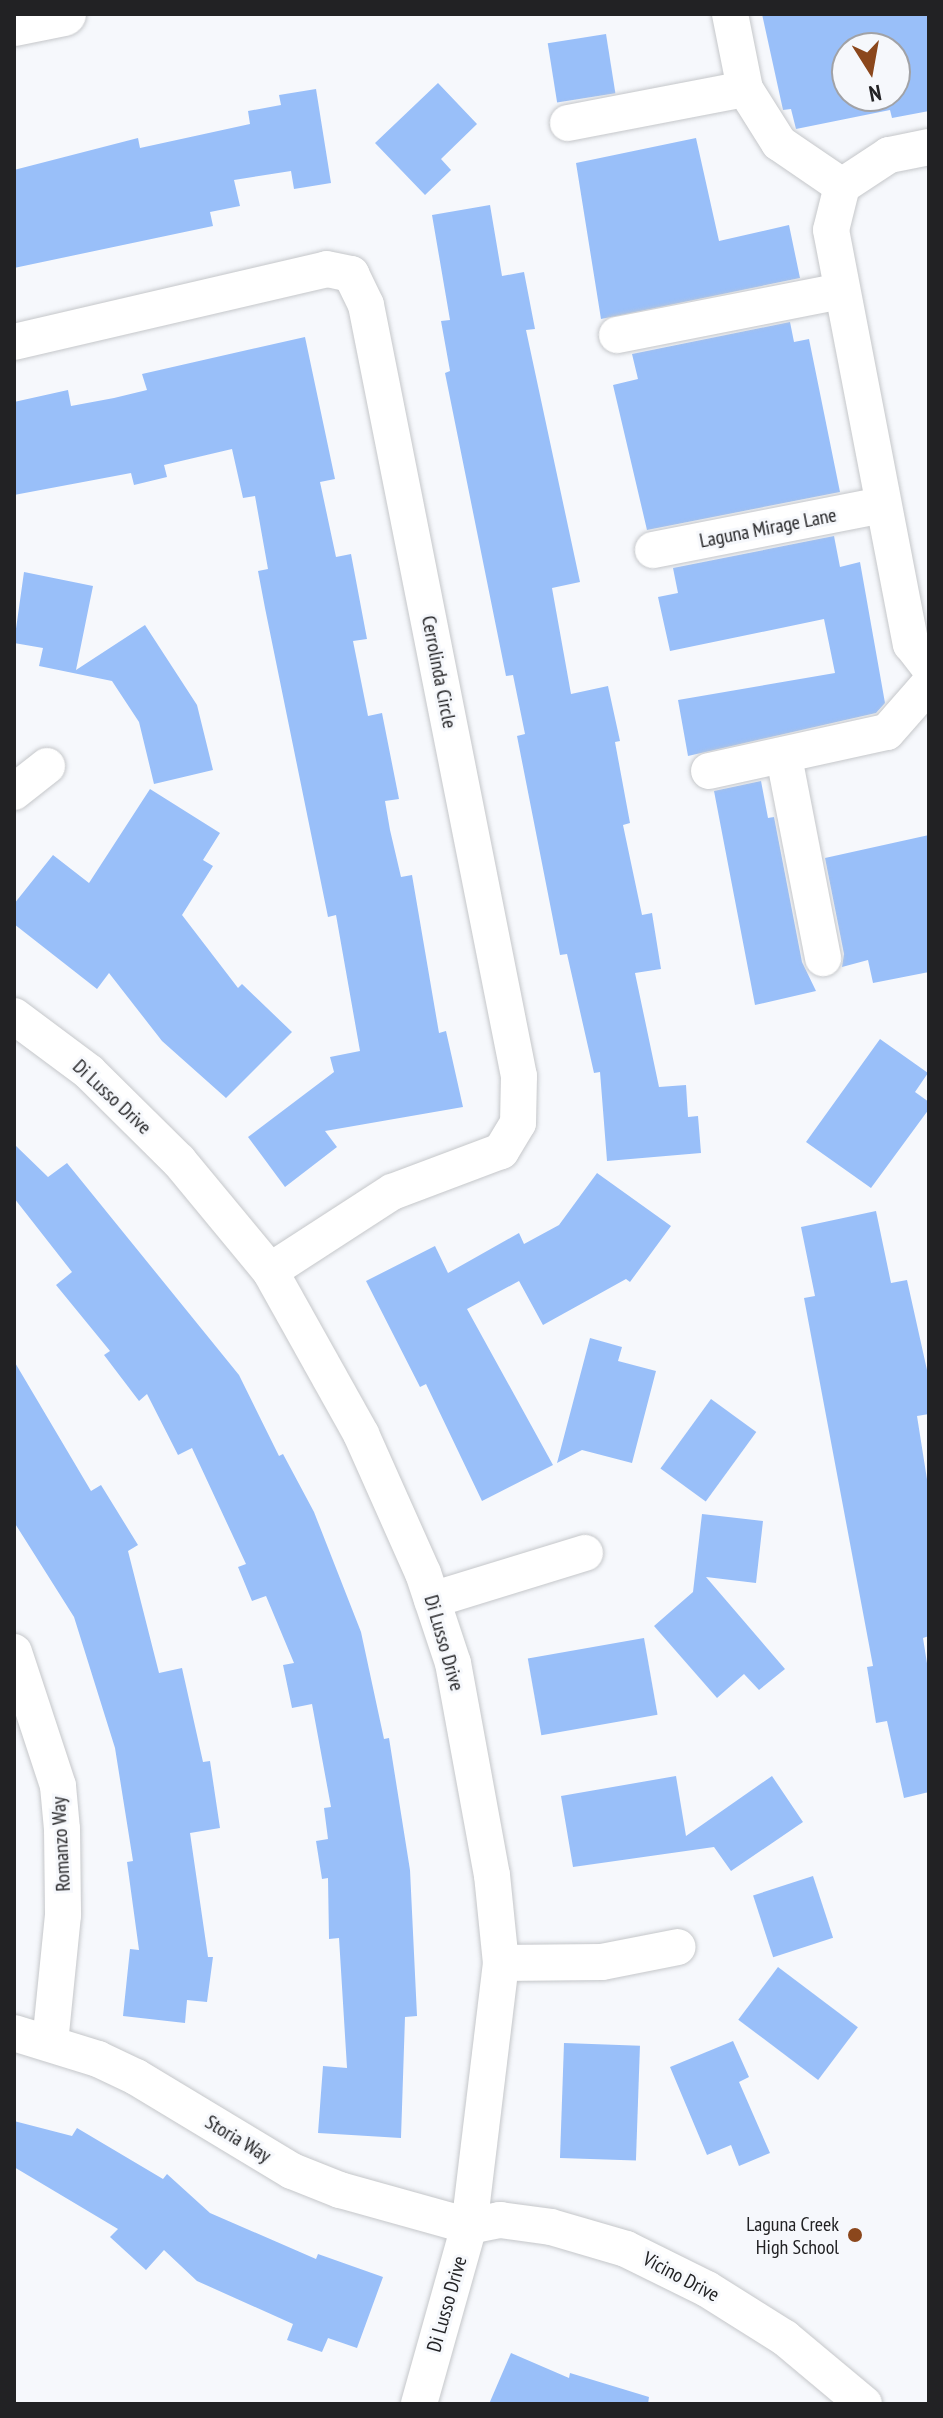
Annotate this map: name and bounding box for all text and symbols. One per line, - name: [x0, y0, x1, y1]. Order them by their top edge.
- north arrow: [831, 32, 911, 112]
- text: N: [867, 79, 884, 108]
- street label: Laguna Mirage Lane: [697, 503, 839, 553]
- street label: Cerrolinda Circle: [416, 614, 462, 730]
- street label: Di Lusso Drive: [68, 1055, 156, 1139]
- street label: Di Lusso Drive: [419, 1592, 469, 1694]
- street label: Romanzo Way: [47, 1796, 75, 1892]
- street label: Storia Way: [201, 2110, 275, 2168]
- place label: Laguna Creek High School: [746, 2212, 839, 2259]
- marker: Laguna Creek High School: [846, 2226, 864, 2244]
- street label: Vicino Drive: [639, 2247, 723, 2307]
- street label: Di Lusso Drive: [422, 2253, 472, 2355]

